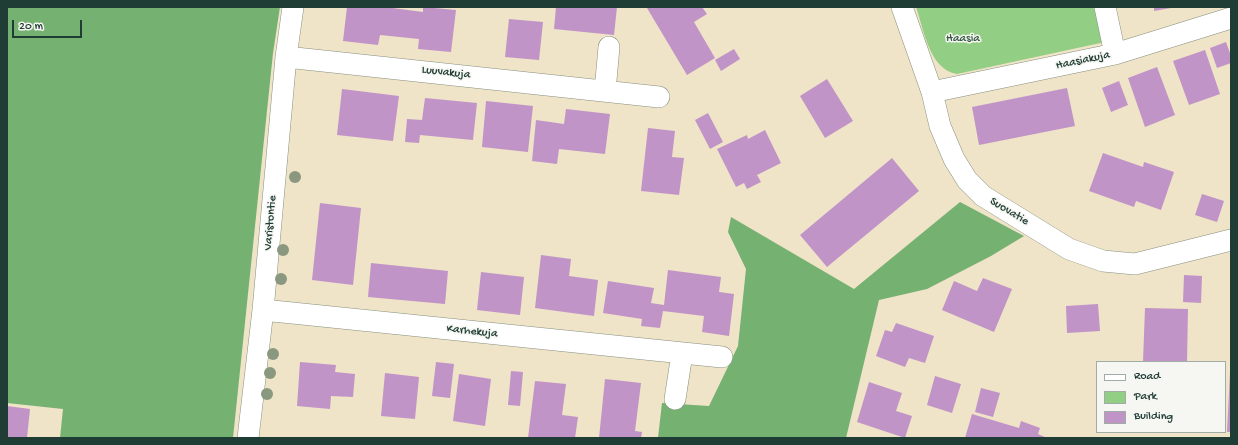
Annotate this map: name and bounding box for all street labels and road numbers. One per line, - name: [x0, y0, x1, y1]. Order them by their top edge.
- street label: Haasiakuja: [1055, 48, 1111, 74]
- street label: Luuvakuja: [421, 63, 471, 83]
- street label: Varistontie: [261, 195, 281, 251]
- street label: Suovatie: [987, 195, 1031, 229]
- street label: Karhekuja: [446, 322, 498, 342]

